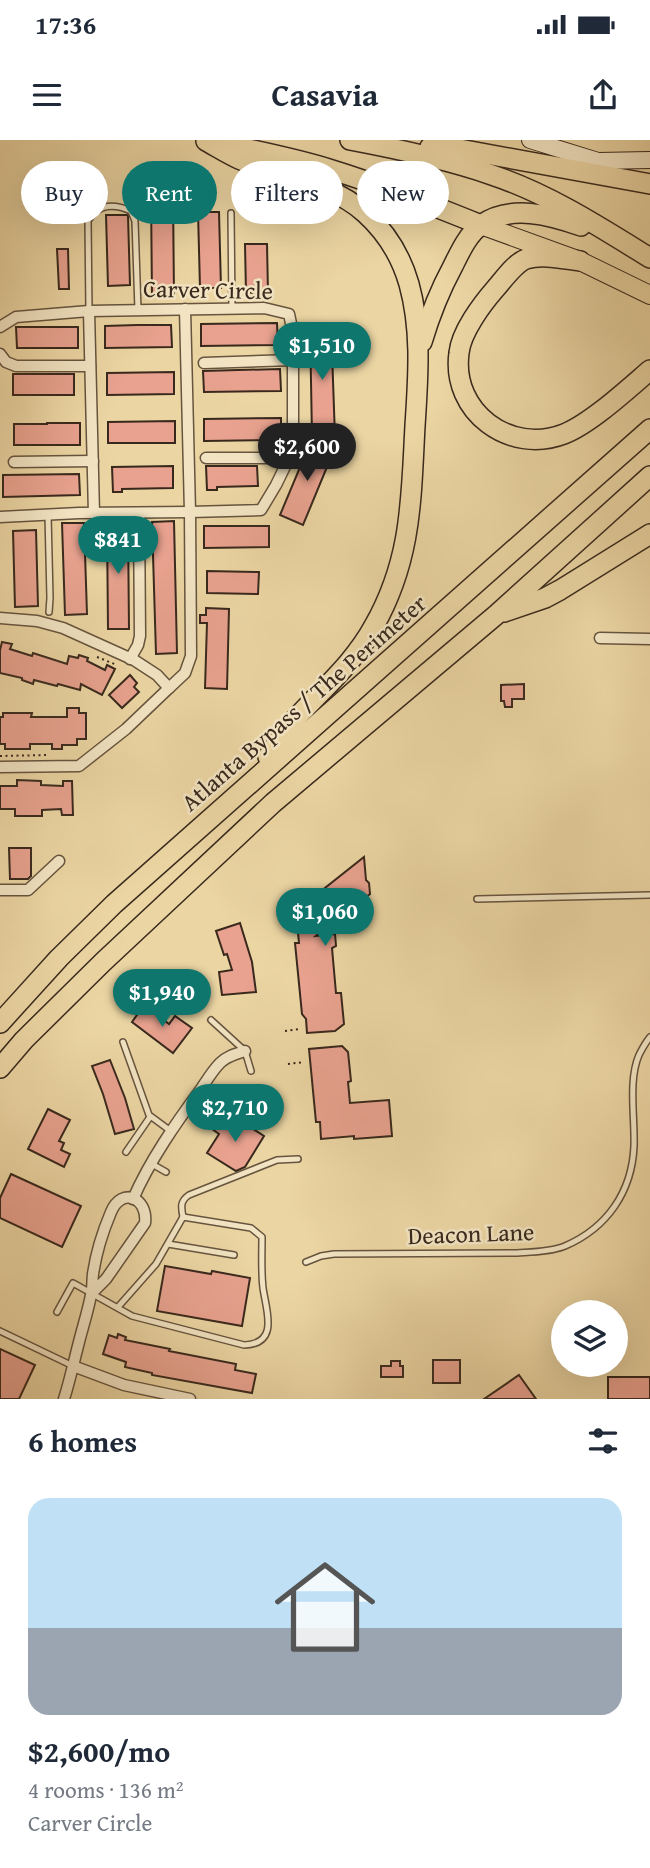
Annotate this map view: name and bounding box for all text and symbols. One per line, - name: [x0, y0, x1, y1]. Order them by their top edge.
- text: 17:36: [35, 5, 96, 44]
- text: Casavia: [272, 71, 378, 118]
- icon: menu: [28, 76, 66, 114]
- icon: share: [584, 76, 622, 114]
- chip: Buy: [21, 161, 108, 224]
- chip: Rent: [122, 161, 217, 224]
- chip: Filters: [231, 161, 343, 224]
- chip: New: [357, 161, 449, 224]
- street label: Carver Circle: [143, 271, 273, 308]
- pin: $1,510: [265, 322, 379, 382]
- text: $1,510: [289, 328, 355, 361]
- pin: $2,600: [250, 424, 364, 483]
- text: $2,600: [274, 429, 340, 462]
- pin: $841: [77, 516, 159, 576]
- text: $841: [94, 522, 142, 555]
- street label: Atlanta Bypass / The Perimeter: [173, 586, 434, 819]
- pin: $1,060: [268, 888, 382, 948]
- text: $1,060: [292, 894, 358, 927]
- pin: $1,940: [105, 970, 219, 1029]
- text: $1,940: [129, 975, 195, 1008]
- pin: $2,710: [178, 1084, 292, 1144]
- text: $2,710: [202, 1090, 268, 1123]
- street label: Deacon Lane: [407, 1214, 535, 1253]
- map controls: [551, 1300, 628, 1377]
- button: layers: [551, 1300, 628, 1377]
- text: 6 homes: [28, 1419, 137, 1463]
- icon: filters: [584, 1422, 622, 1460]
- icon: home: [262, 1544, 388, 1670]
- text: $2,600/mo: [28, 1729, 170, 1773]
- text: 4 rooms · 136 m²: [28, 1773, 183, 1806]
- text: Carver Circle: [28, 1806, 152, 1839]

